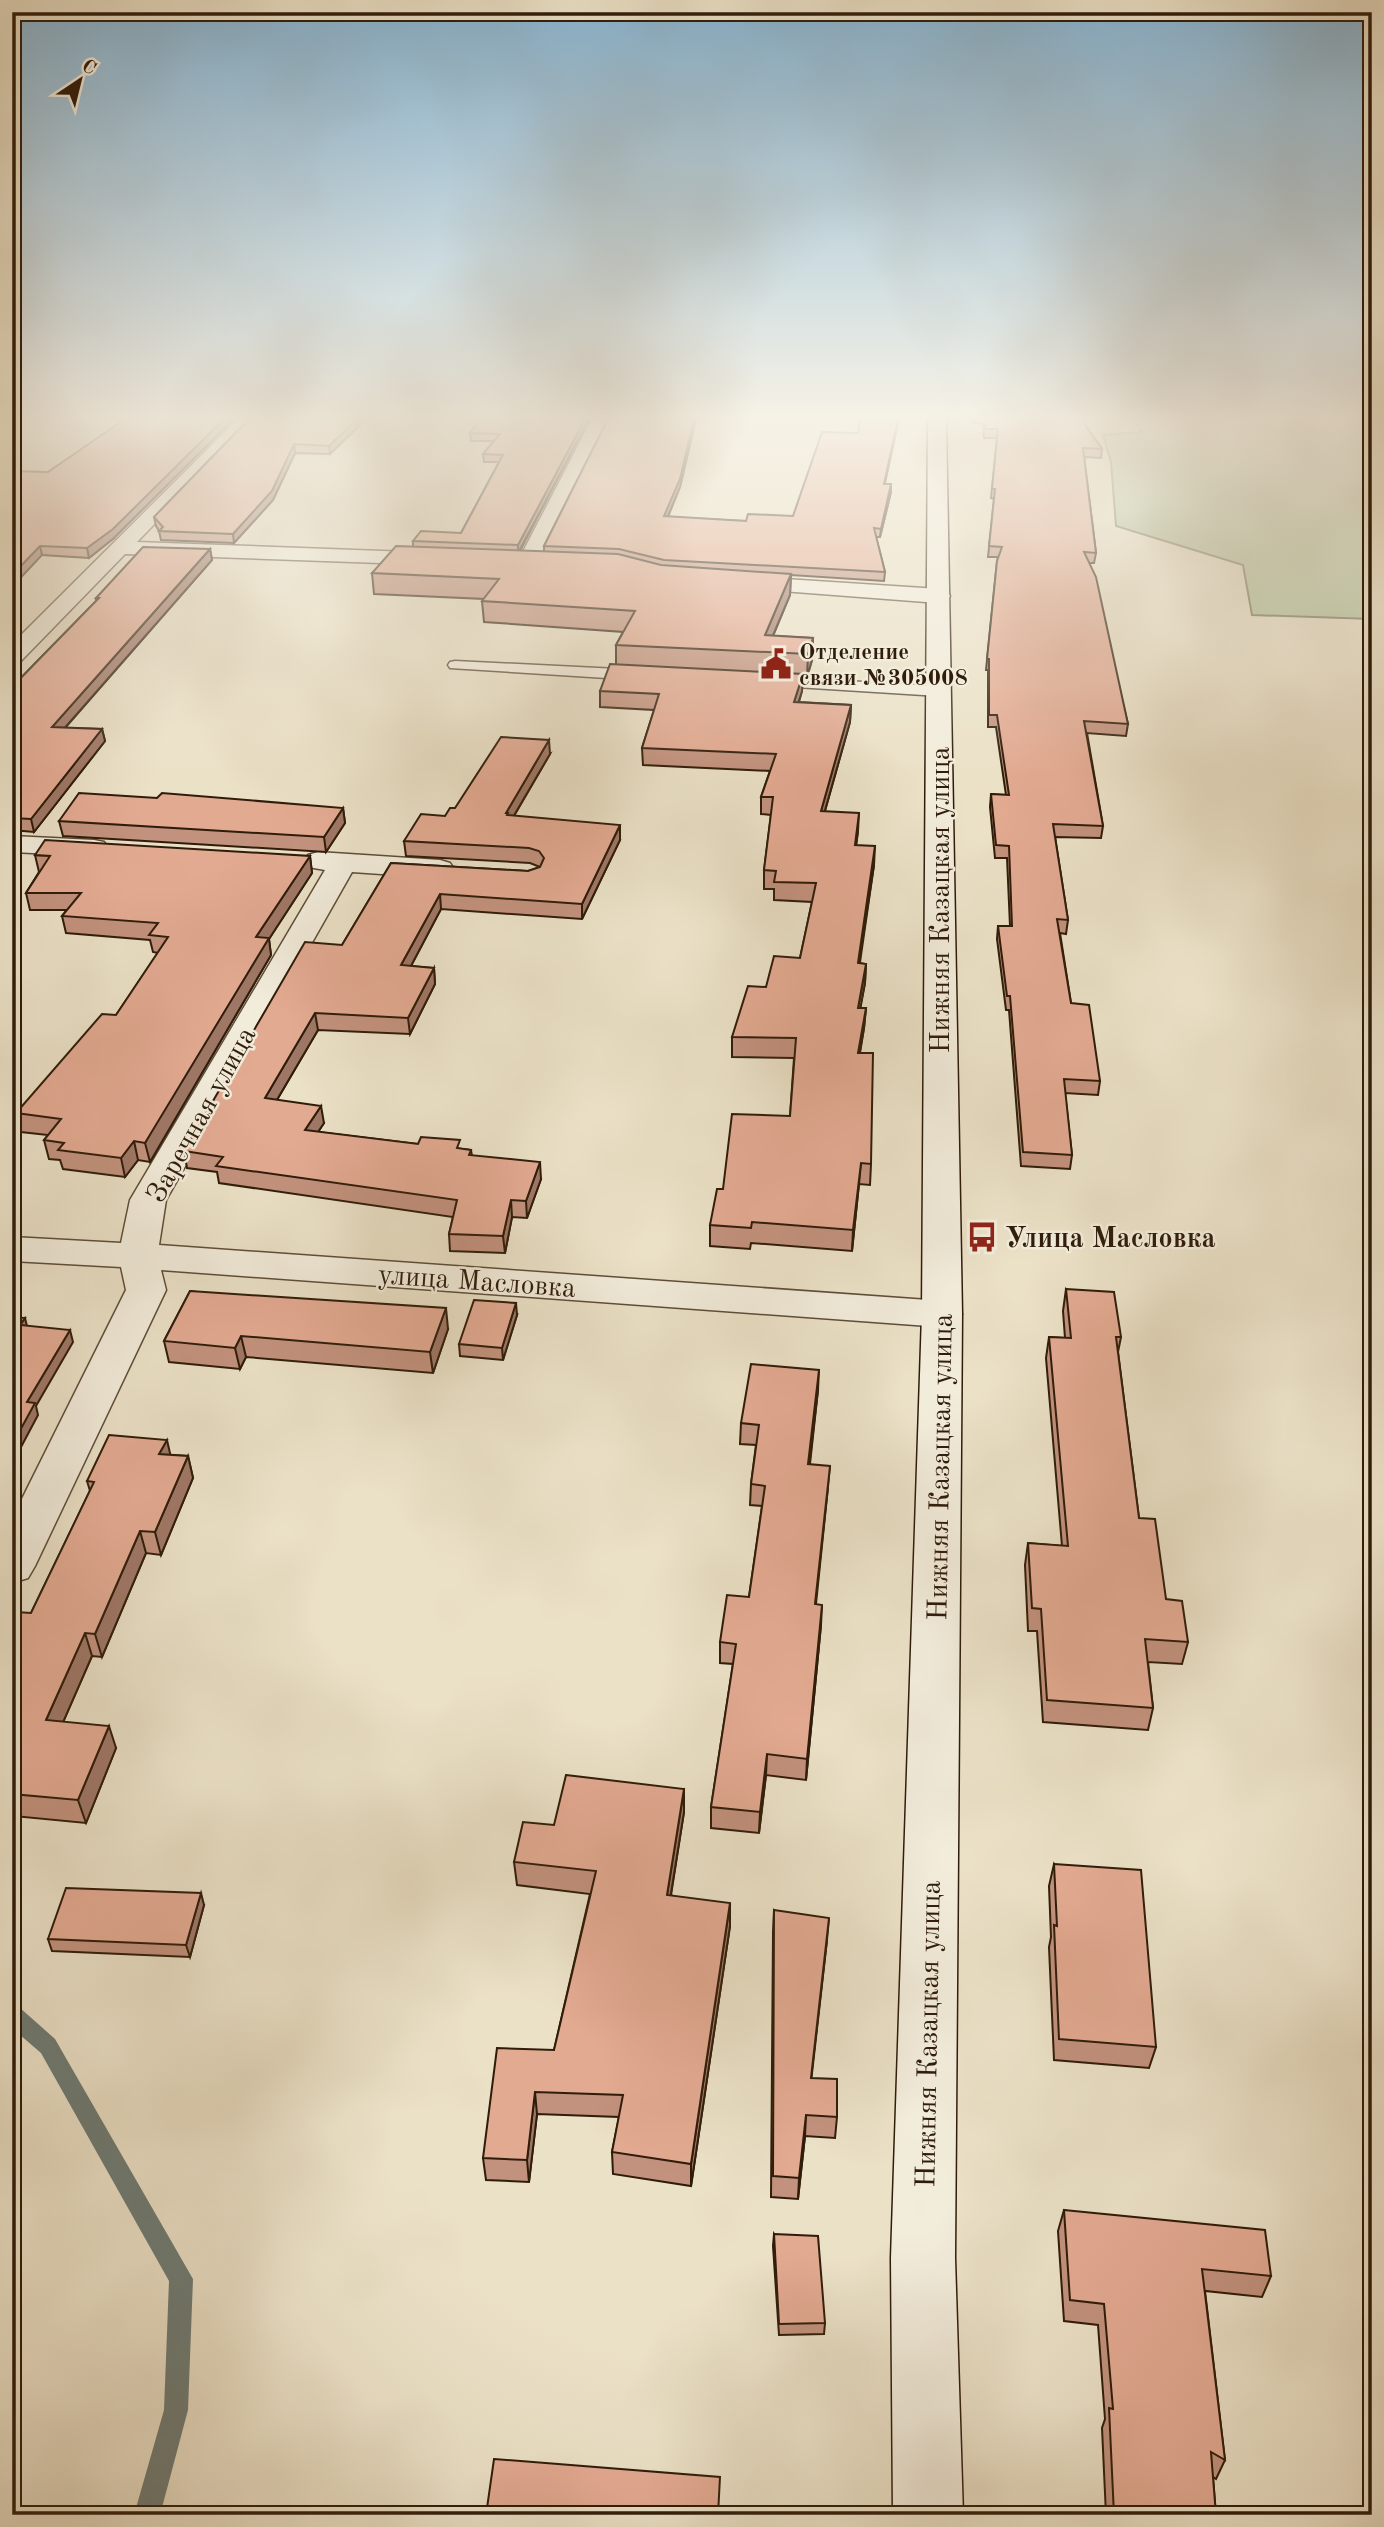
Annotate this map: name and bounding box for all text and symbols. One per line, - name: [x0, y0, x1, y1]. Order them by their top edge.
- north arrow: [46, 46, 116, 116]
- text: С: [78, 57, 99, 80]
- place label: Отделение связи №305008: [799, 641, 968, 690]
- public building icon: Отделение связи №305008: [759, 647, 793, 681]
- street label: Нижняя Казацкая улица: [928, 746, 956, 1054]
- street label: Заречная улица: [143, 1023, 262, 1208]
- bus stop icon: Улица Масловка: [965, 1220, 999, 1254]
- place label: Улица Масловка: [1005, 1226, 1216, 1254]
- street label: улица Масловка: [377, 1262, 577, 1304]
- street label: Нижняя Казацкая улица: [925, 1313, 959, 1621]
- street label: Нижняя Казацкая улица: [913, 1880, 947, 2188]

